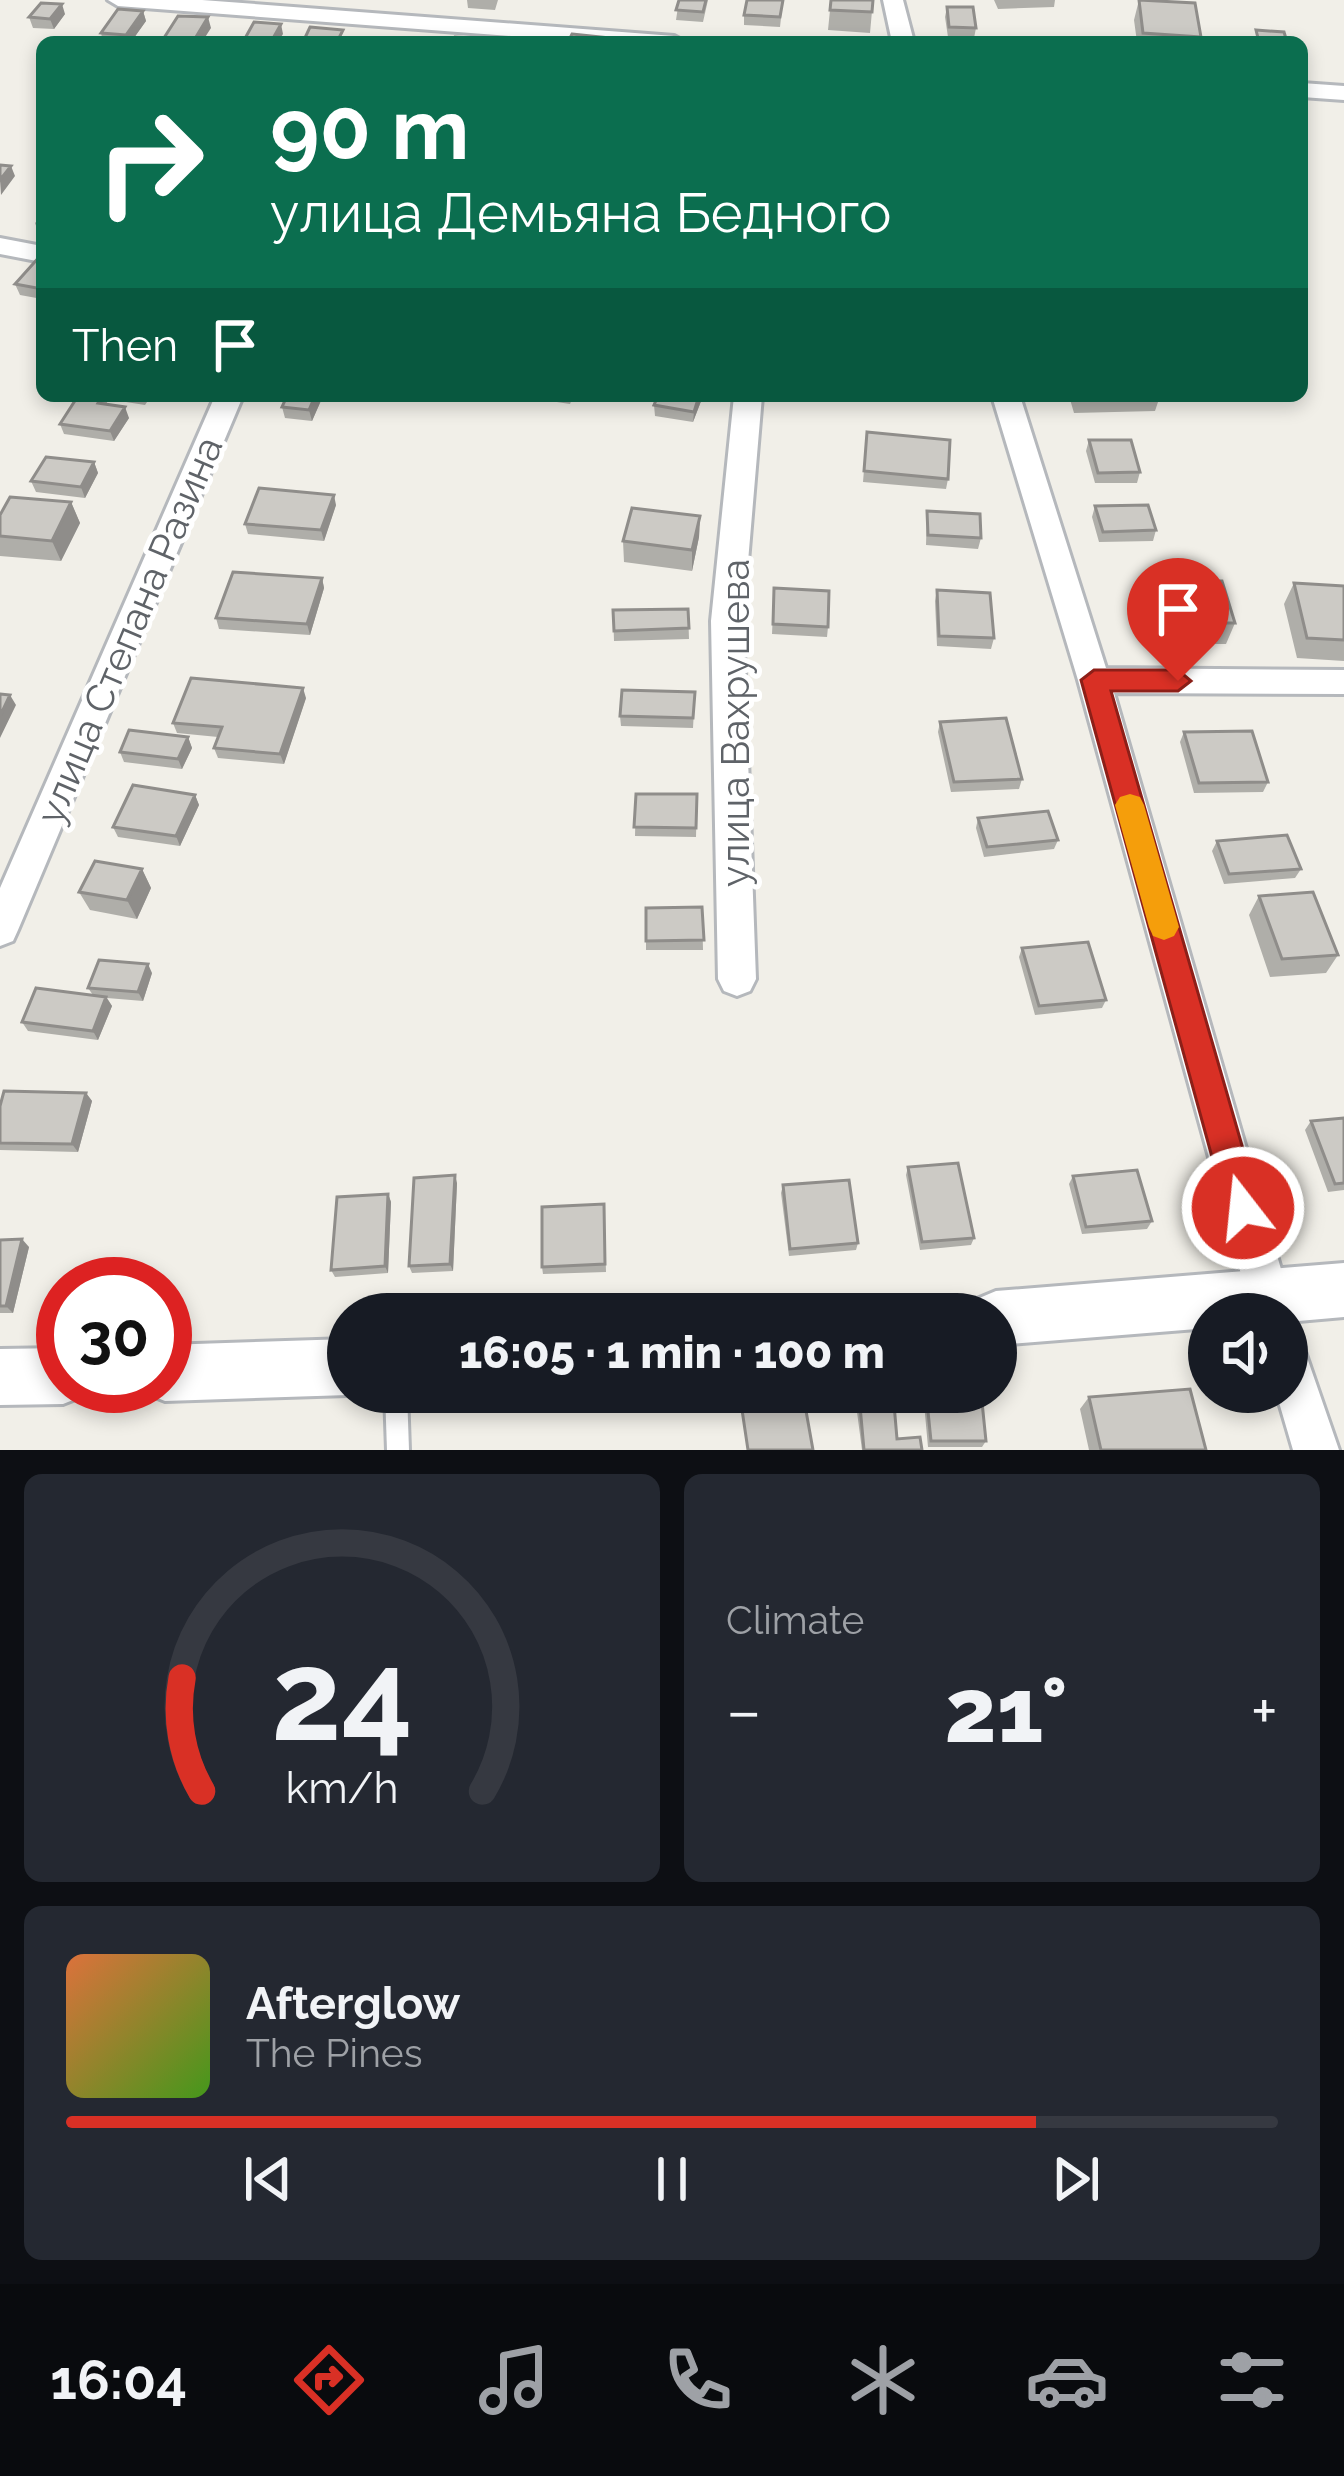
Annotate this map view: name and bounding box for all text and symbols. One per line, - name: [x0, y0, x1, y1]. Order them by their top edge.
- text: 90 m: [270, 80, 469, 179]
- icon: right: [72, 84, 228, 240]
- text: улица Демьяна Бедного: [270, 181, 891, 245]
- icon: arrive: [202, 312, 268, 378]
- text: Then: [72, 319, 178, 372]
- street label: улица Степана Разина: [27, 429, 231, 831]
- pin: [1127, 558, 1229, 681]
- street label: улица Вахрушева: [712, 559, 758, 887]
- icon: arrive: [1145, 576, 1211, 642]
- position arrow: [1180, 1145, 1306, 1271]
- speed limit sign: 30: [36, 1257, 192, 1413]
- map controls: [1188, 1293, 1308, 1413]
- button: sound: [1188, 1293, 1308, 1413]
- text: 16:05 · 1 min · 100 m: [459, 1326, 885, 1379]
- text: Climate: [726, 1597, 864, 1643]
- text: 24: [271, 1623, 413, 1769]
- text: 21°: [945, 1657, 1068, 1763]
- text: −: [726, 1672, 762, 1749]
- text: +: [1251, 1672, 1278, 1749]
- text: km/h: [285, 1763, 399, 1813]
- text: Afterglow: [246, 1977, 460, 2030]
- text: The Pines: [246, 2030, 423, 2076]
- icon: previous: [235, 2146, 301, 2212]
- icon: pause: [639, 2146, 705, 2212]
- icon: next: [1043, 2146, 1109, 2212]
- icon: directions: [287, 2338, 371, 2422]
- icon: music: [472, 2338, 556, 2422]
- icon: phone: [656, 2338, 740, 2422]
- icon: climate: [841, 2338, 925, 2422]
- icon: car: [1025, 2338, 1109, 2422]
- icon: filters: [1210, 2338, 1294, 2422]
- text: 16:04: [50, 2348, 187, 2412]

